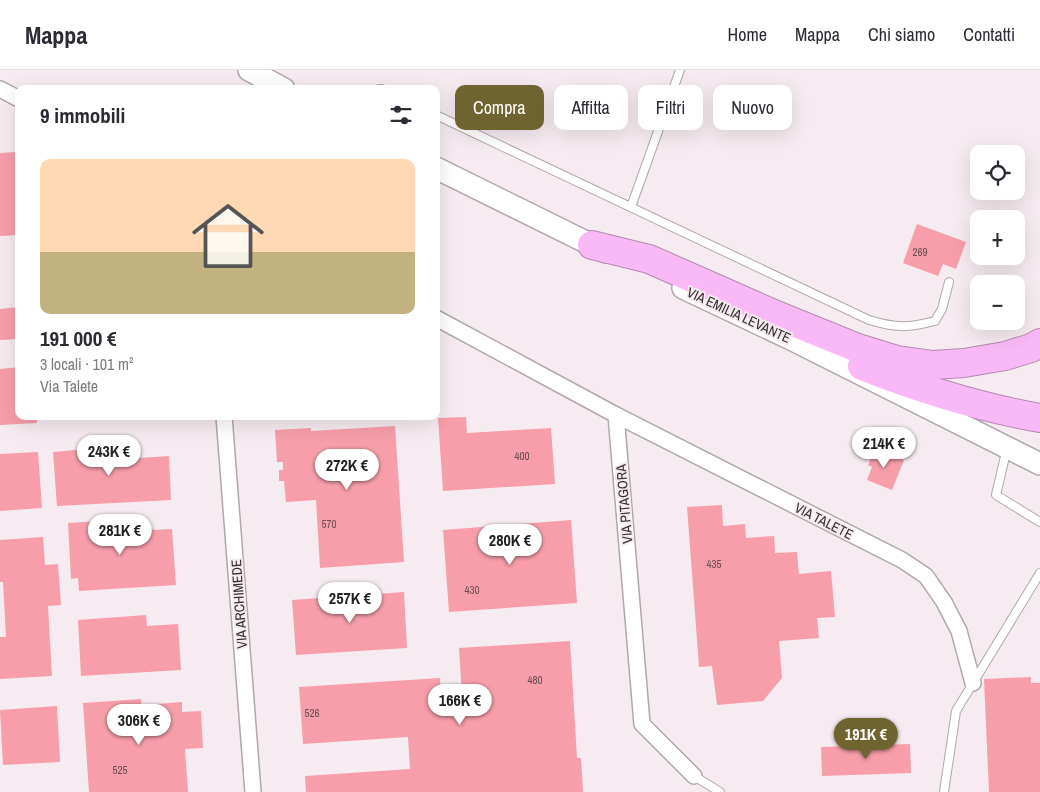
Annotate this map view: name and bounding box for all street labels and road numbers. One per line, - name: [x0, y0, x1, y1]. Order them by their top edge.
- street label: VIA EMILIA LEVANTE: [684, 283, 794, 347]
- street label: VIA PITAGORA: [612, 463, 636, 544]
- street label: VIA TALETE: [792, 499, 856, 543]
- street label: VIA ARCHIMEDE: [227, 559, 251, 649]

